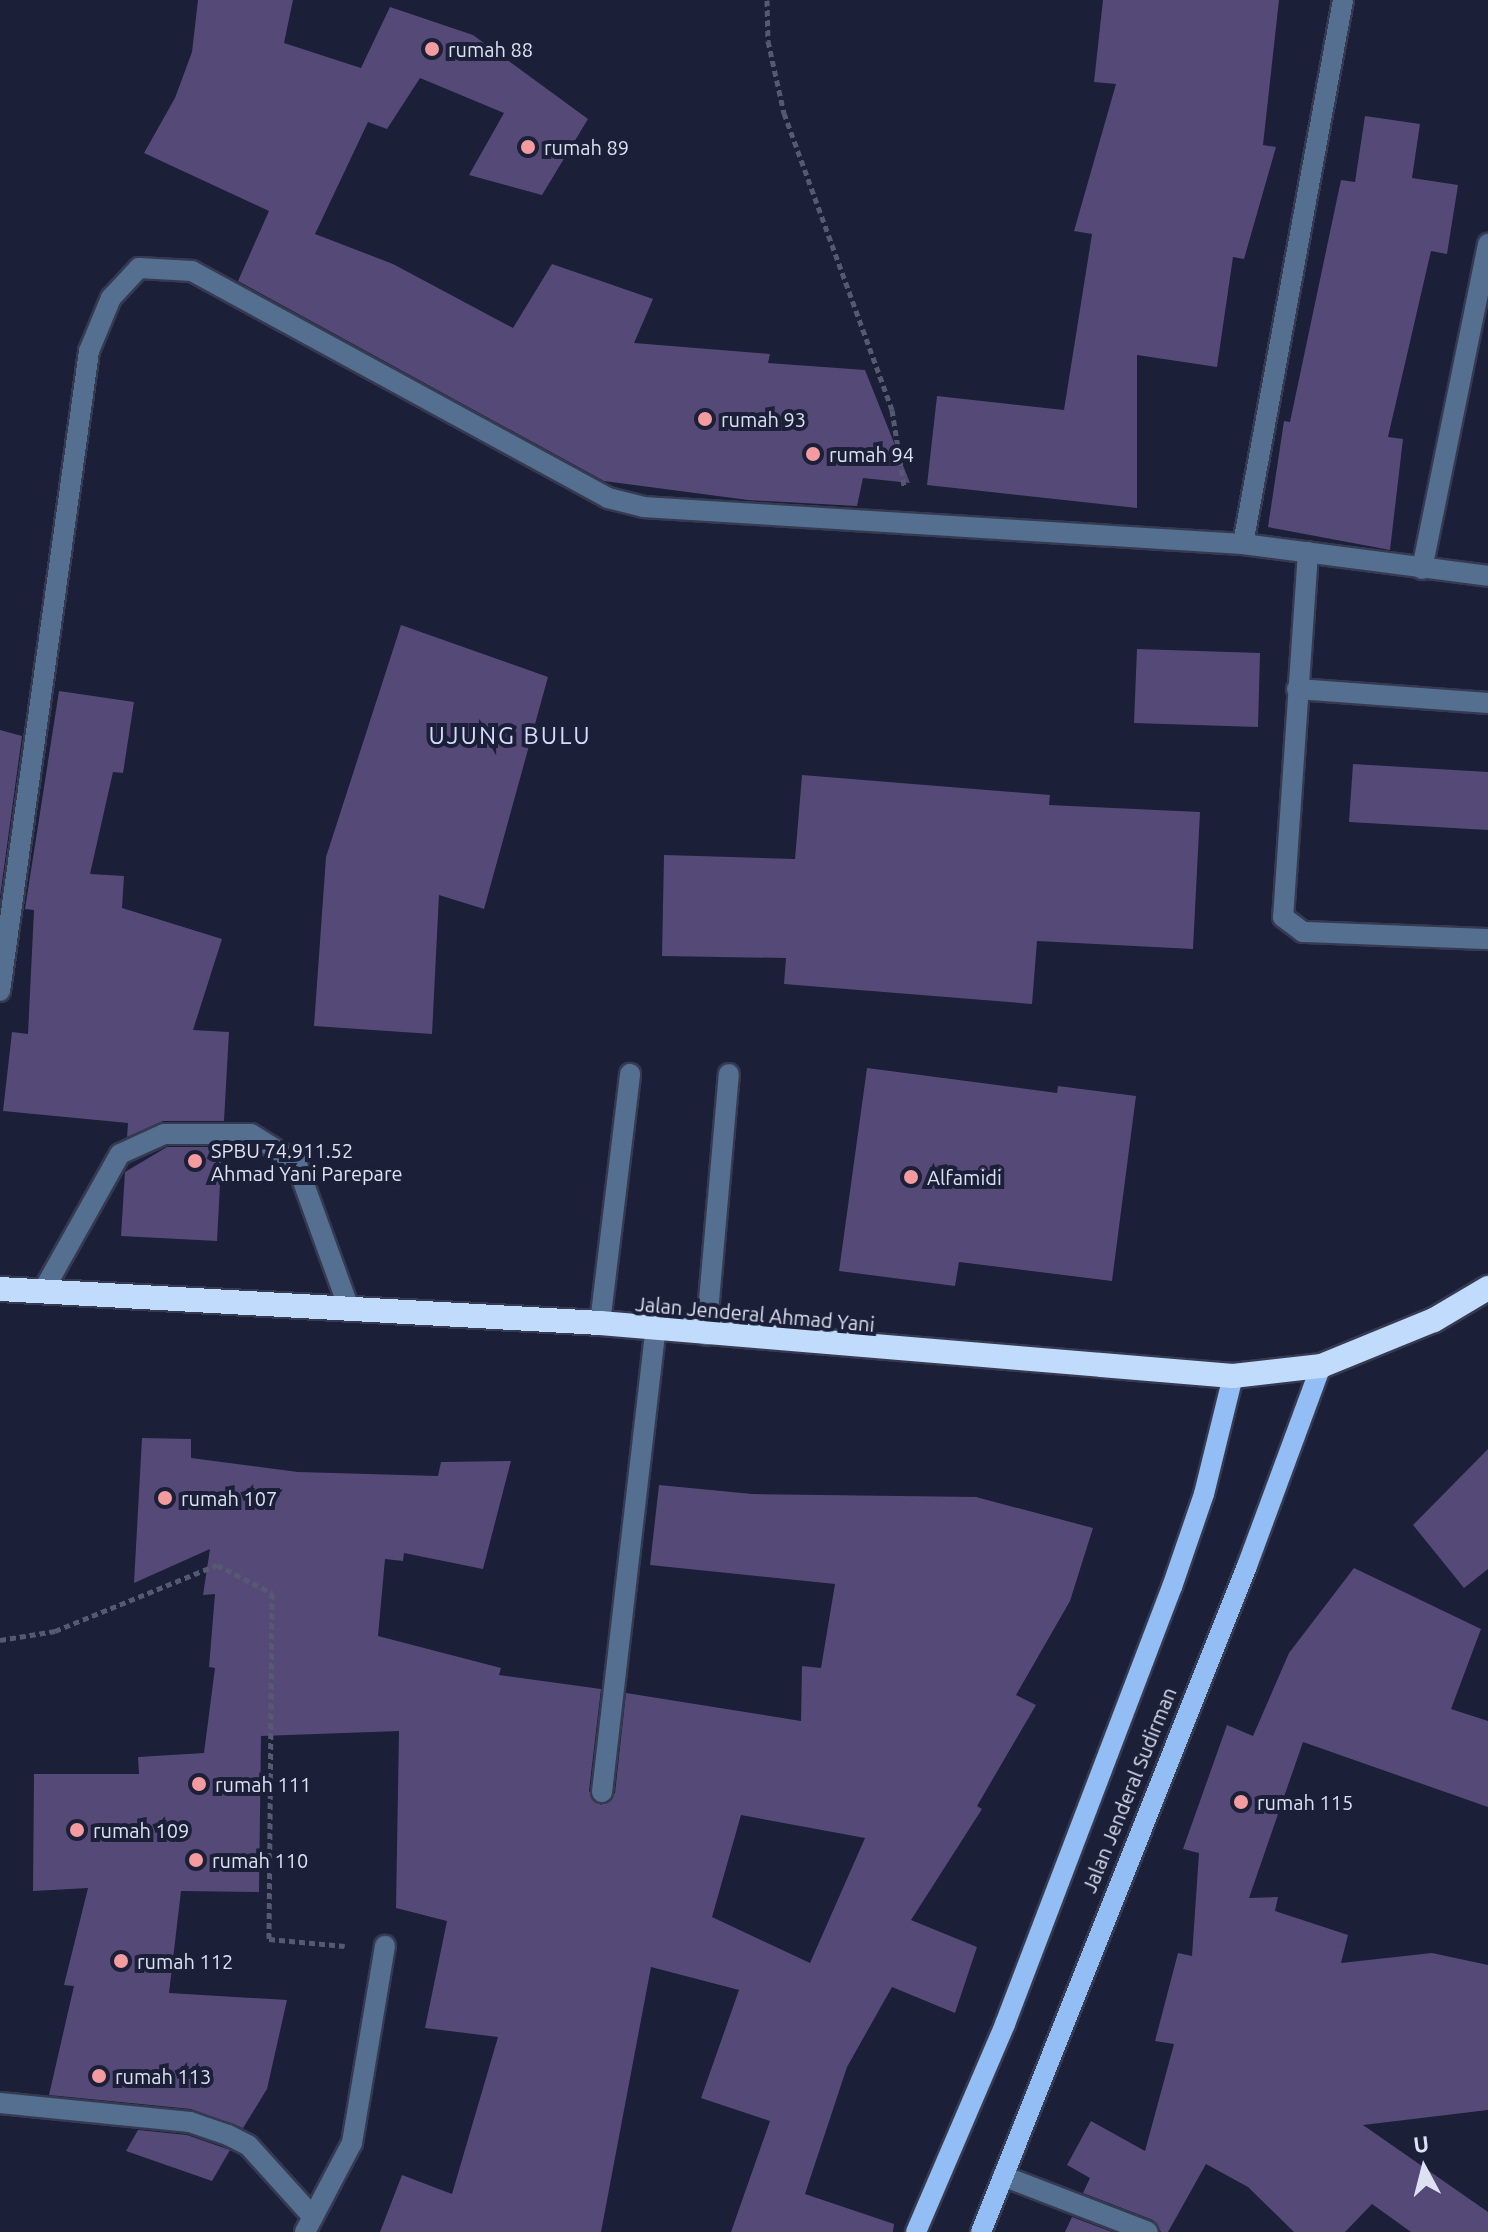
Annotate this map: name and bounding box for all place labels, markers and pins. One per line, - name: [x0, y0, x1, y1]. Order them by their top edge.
- place label: rumah 88: [448, 37, 533, 61]
- marker: rumah 88: [423, 40, 441, 58]
- place label: rumah 89: [544, 135, 629, 159]
- marker: rumah 89: [519, 138, 537, 156]
- place label: rumah 93: [721, 407, 806, 431]
- marker: rumah 93: [696, 410, 714, 428]
- place label: rumah 94: [829, 442, 914, 466]
- marker: rumah 94: [804, 445, 822, 463]
- place label: SPBU 74.911.52 Ahmad Yani Parepare: [211, 1138, 402, 1185]
- marker: SPBU 74.911.52 Ahmad Yani Parepare: [186, 1152, 204, 1170]
- place label: Alfamidi: [927, 1165, 1002, 1189]
- marker: Alfamidi: [902, 1168, 920, 1186]
- place label: rumah 107: [181, 1486, 277, 1510]
- marker: rumah 107: [156, 1489, 174, 1507]
- place label: rumah 111: [215, 1772, 311, 1796]
- marker: rumah 111: [190, 1775, 208, 1793]
- place label: rumah 115: [1257, 1790, 1353, 1814]
- marker: rumah 115: [1232, 1793, 1250, 1811]
- place label: rumah 109: [93, 1818, 189, 1842]
- marker: rumah 109: [68, 1821, 86, 1839]
- place label: rumah 110: [212, 1848, 308, 1872]
- marker: rumah 110: [187, 1851, 205, 1869]
- place label: rumah 112: [137, 1949, 233, 1973]
- marker: rumah 112: [112, 1952, 130, 1970]
- place label: rumah 113: [115, 2064, 211, 2088]
- marker: rumah 113: [90, 2067, 108, 2085]

